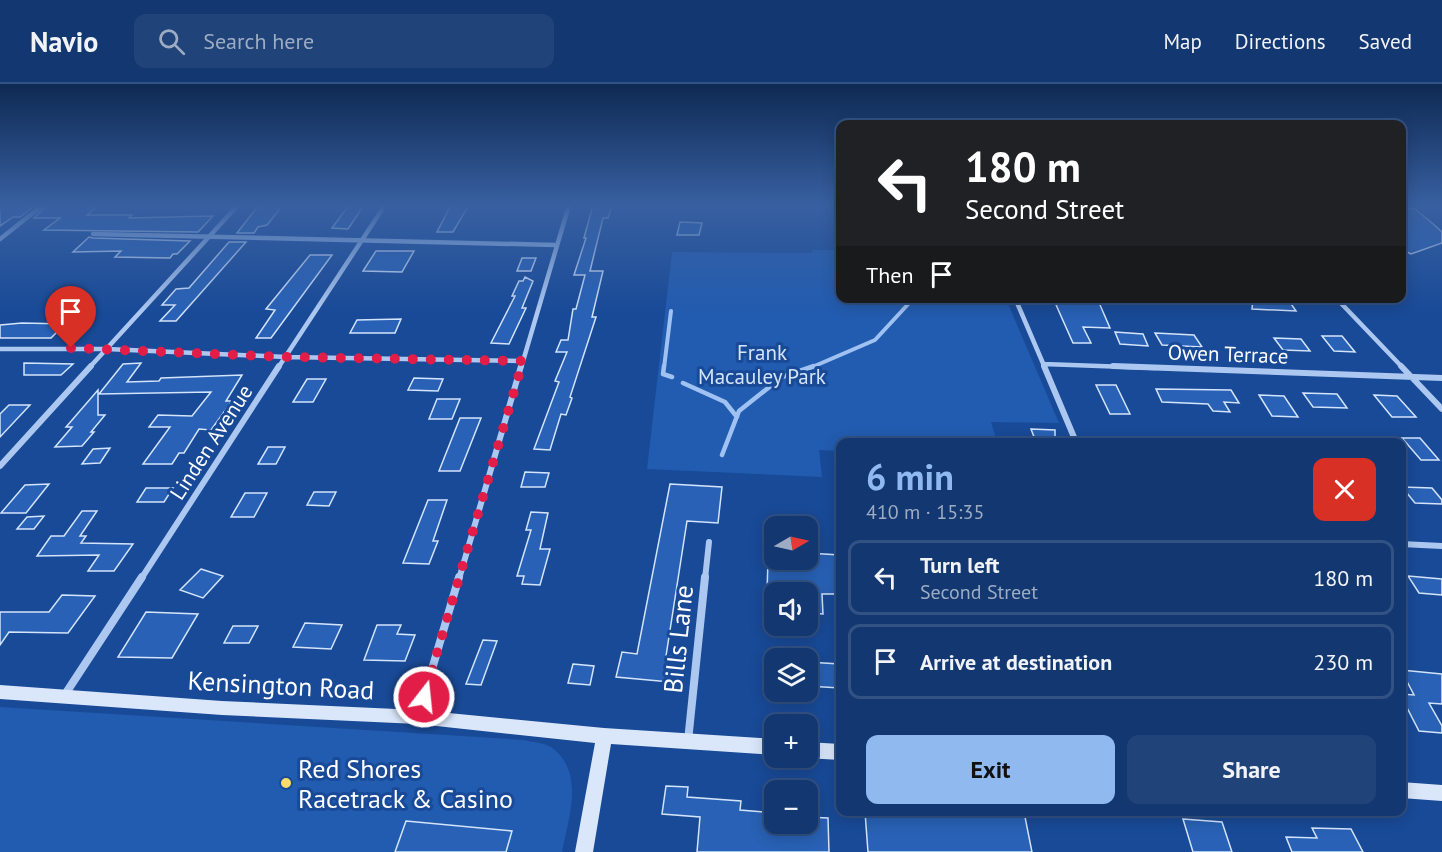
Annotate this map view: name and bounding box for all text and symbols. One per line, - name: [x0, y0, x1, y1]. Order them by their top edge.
- search box: [134, 14, 554, 68]
- text: Navio: [30, 23, 98, 60]
- icon: search: [155, 25, 188, 58]
- text: Search here: [203, 27, 314, 55]
- text: Map: [1163, 28, 1202, 55]
- text: Directions: [1235, 28, 1326, 55]
- text: Saved: [1359, 28, 1412, 55]
- text: 180 m: [965, 139, 1081, 194]
- icon: left: [866, 144, 944, 222]
- text: Second Street: [965, 192, 1124, 226]
- icon: arrive: [925, 258, 958, 291]
- text: Then: [866, 261, 913, 289]
- pin: [45, 286, 96, 348]
- icon: arrive: [54, 295, 87, 328]
- street label: Owen Terrace: [1167, 338, 1289, 370]
- park label: Frank Macauley Park: [698, 339, 826, 390]
- street label: Linden Avenue: [164, 379, 258, 505]
- text: 6 min: [866, 453, 954, 500]
- button: close: [1313, 458, 1376, 521]
- text: 410 m · 15:35: [866, 499, 984, 525]
- north arrow: [764, 516, 818, 570]
- map controls: [764, 516, 818, 834]
- text: Turn left: [920, 551, 1000, 579]
- icon: left: [869, 561, 902, 594]
- text: 180 m: [1313, 564, 1373, 592]
- text: Second Street: [920, 579, 1038, 605]
- button: sound: [764, 582, 818, 636]
- street label: Bills Lane: [656, 583, 700, 695]
- icon: arrive: [869, 645, 902, 678]
- button: layers: [764, 648, 818, 702]
- text: Arrive at destination: [920, 648, 1112, 676]
- text: 230 m: [1313, 648, 1373, 676]
- street label: Kensington Road: [187, 664, 375, 706]
- position arrow: [392, 665, 456, 729]
- button: +: [764, 714, 818, 768]
- button: Exit: [866, 735, 1115, 804]
- button: Share: [1127, 735, 1376, 804]
- place label: Red Shores Racetrack & Casino: [298, 752, 513, 815]
- marker: Red Shores Racetrack & Casino: [279, 776, 293, 790]
- button: −: [764, 780, 818, 834]

